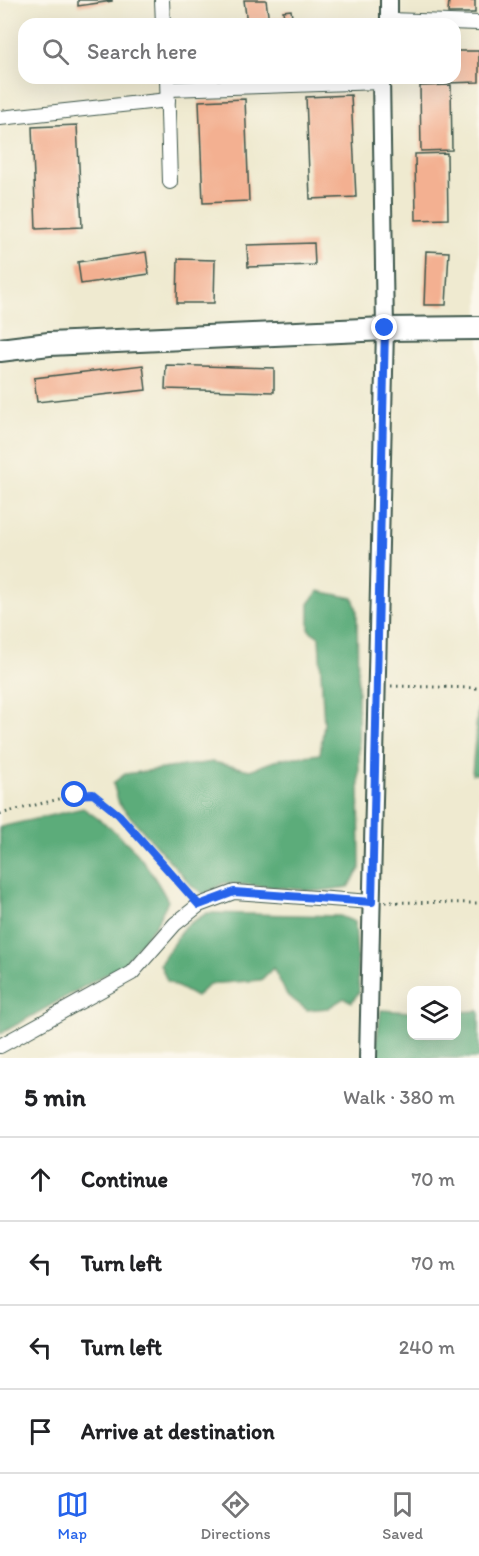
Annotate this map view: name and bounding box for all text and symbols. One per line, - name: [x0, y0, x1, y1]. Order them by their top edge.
- search box: [18, 18, 461, 84]
- icon: search: [39, 35, 72, 68]
- text: Search here: [87, 38, 197, 65]
- route end: [371, 314, 397, 340]
- route start: [61, 781, 87, 807]
- map controls: [407, 986, 461, 1040]
- button: layers: [407, 986, 461, 1040]
- text: 5 min: [24, 1081, 86, 1113]
- text: Walk · 380 m: [343, 1085, 455, 1109]
- icon: ahead: [24, 1163, 57, 1196]
- text: Continue: [81, 1166, 168, 1193]
- text: 70 m: [411, 1167, 455, 1191]
- icon: left: [24, 1247, 57, 1280]
- text: Turn left: [81, 1250, 162, 1277]
- text: 70 m: [411, 1251, 455, 1275]
- icon: left: [24, 1331, 57, 1364]
- text: Turn left: [81, 1334, 162, 1361]
- text: 240 m: [399, 1335, 455, 1359]
- icon: arrive: [24, 1415, 57, 1448]
- text: Arrive at destination: [81, 1418, 275, 1445]
- tab: Map: [56, 1488, 89, 1543]
- tab: Directions: [200, 1488, 271, 1543]
- tab: Saved: [382, 1488, 423, 1543]

